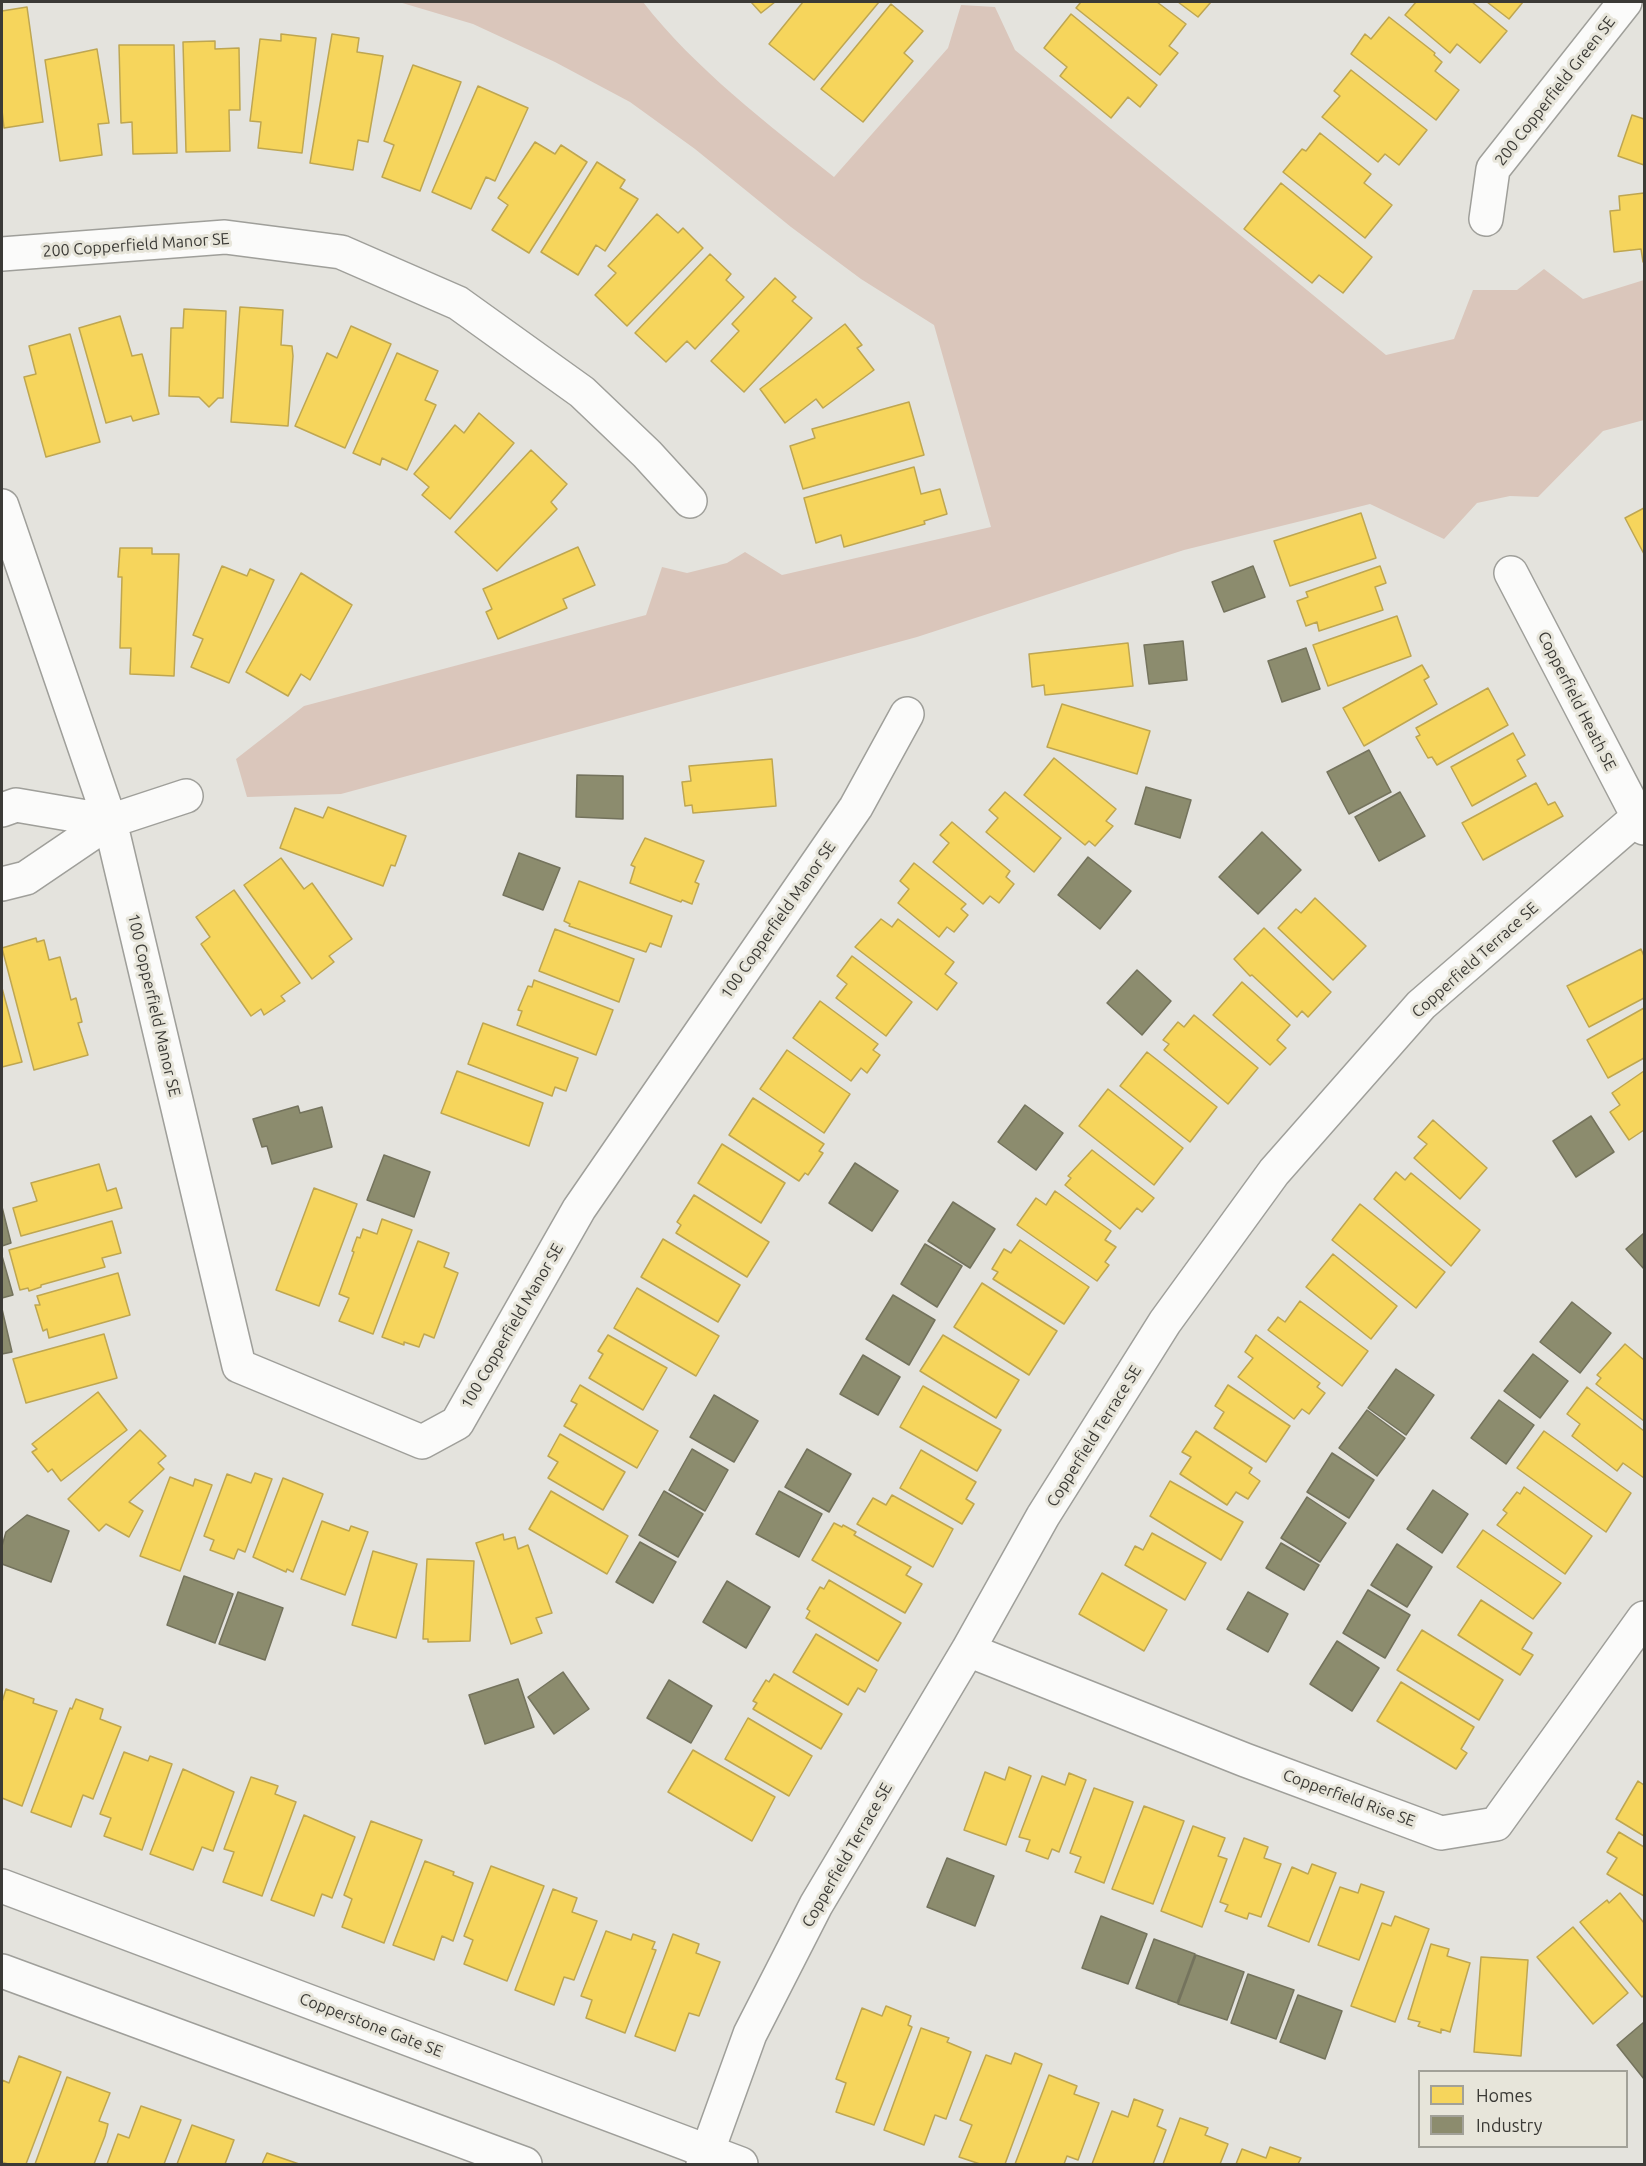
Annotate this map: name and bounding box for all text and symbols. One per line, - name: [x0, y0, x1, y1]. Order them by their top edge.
- street label: 200 Copperfield Green SE: [1491, 13, 1619, 169]
- street label: 200 Copperfield Manor SE: [42, 229, 230, 261]
- street label: Copperfield Heath SE: [1534, 628, 1620, 774]
- street label: 100 Copperfield Manor SE: [716, 838, 840, 1002]
- street label: Copperfield Terrace SE: [1408, 898, 1542, 1022]
- street label: 100 Copperfield Manor SE: [124, 912, 184, 1098]
- street label: 100 Copperfield Manor SE: [457, 1240, 567, 1412]
- street label: Copperfield Terrace SE: [1043, 1362, 1145, 1510]
- street label: Copperfield Rise SE: [1280, 1765, 1418, 1831]
- street label: Copperfield Terrace SE: [798, 1779, 896, 1931]
- street label: Copperstone Gate SE: [297, 1989, 445, 2061]
- legend: [1418, 2070, 1628, 2148]
- text: Homes: [1476, 2085, 1532, 2105]
- text: Industry: [1476, 2115, 1542, 2135]

